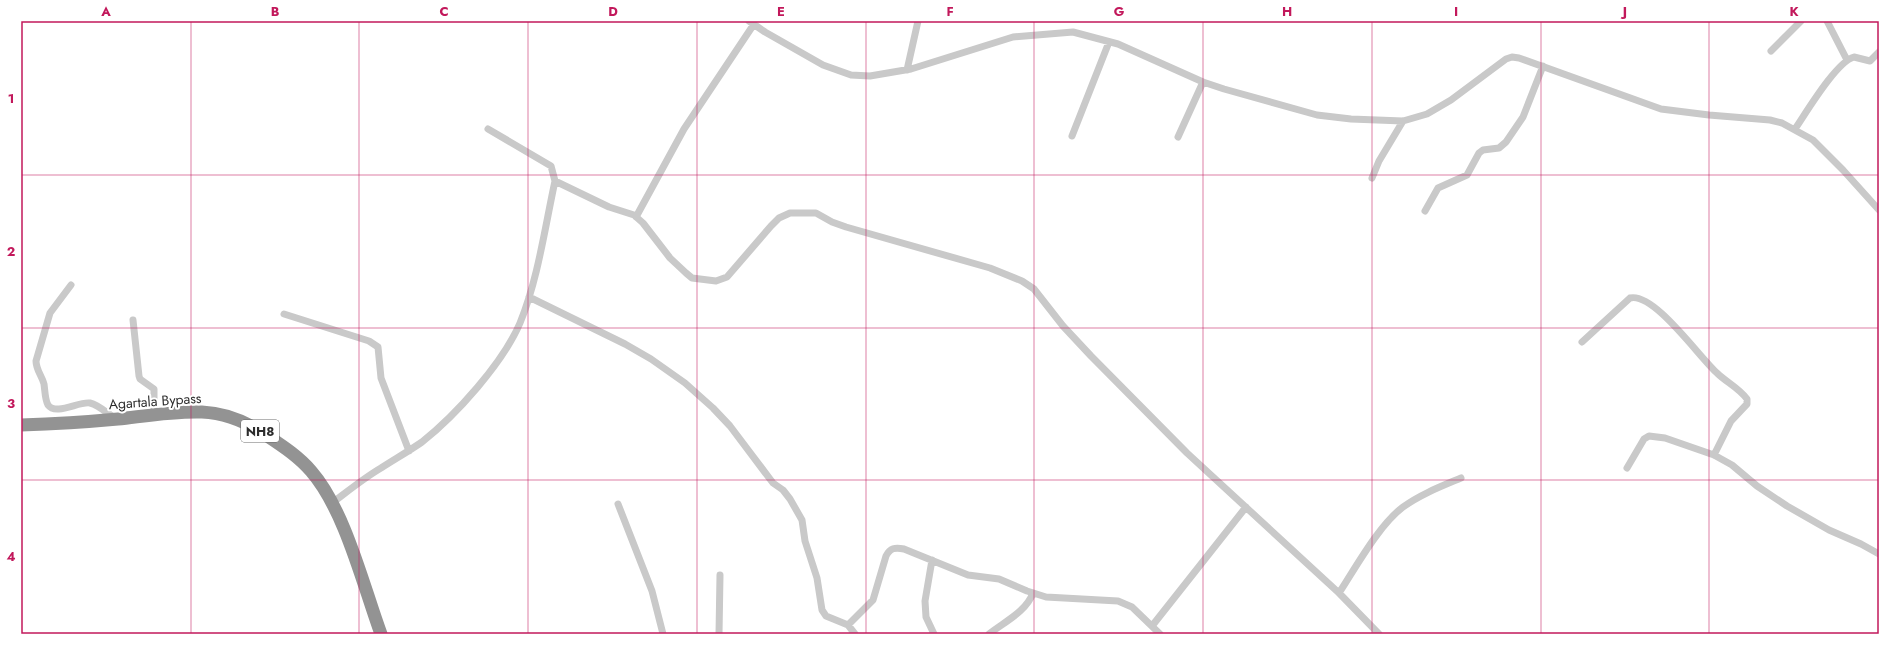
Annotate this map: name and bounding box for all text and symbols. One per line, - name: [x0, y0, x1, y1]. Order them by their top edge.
- text: A: [100, 2, 111, 21]
- text: B: [271, 2, 280, 21]
- text: C: [439, 2, 449, 21]
- text: D: [608, 2, 618, 21]
- text: E: [777, 2, 785, 21]
- text: F: [946, 2, 954, 21]
- text: G: [1114, 2, 1125, 21]
- text: H: [1282, 2, 1292, 21]
- text: I: [1454, 2, 1458, 21]
- text: J: [1620, 2, 1627, 21]
- text: K: [1789, 2, 1799, 21]
- text: 1: [8, 89, 14, 108]
- text: 2: [7, 242, 15, 261]
- street label: Agartala Bypass: [108, 388, 202, 414]
- text: 3: [7, 394, 15, 413]
- road number: NH8: [241, 420, 279, 442]
- text: 4: [6, 547, 16, 566]

